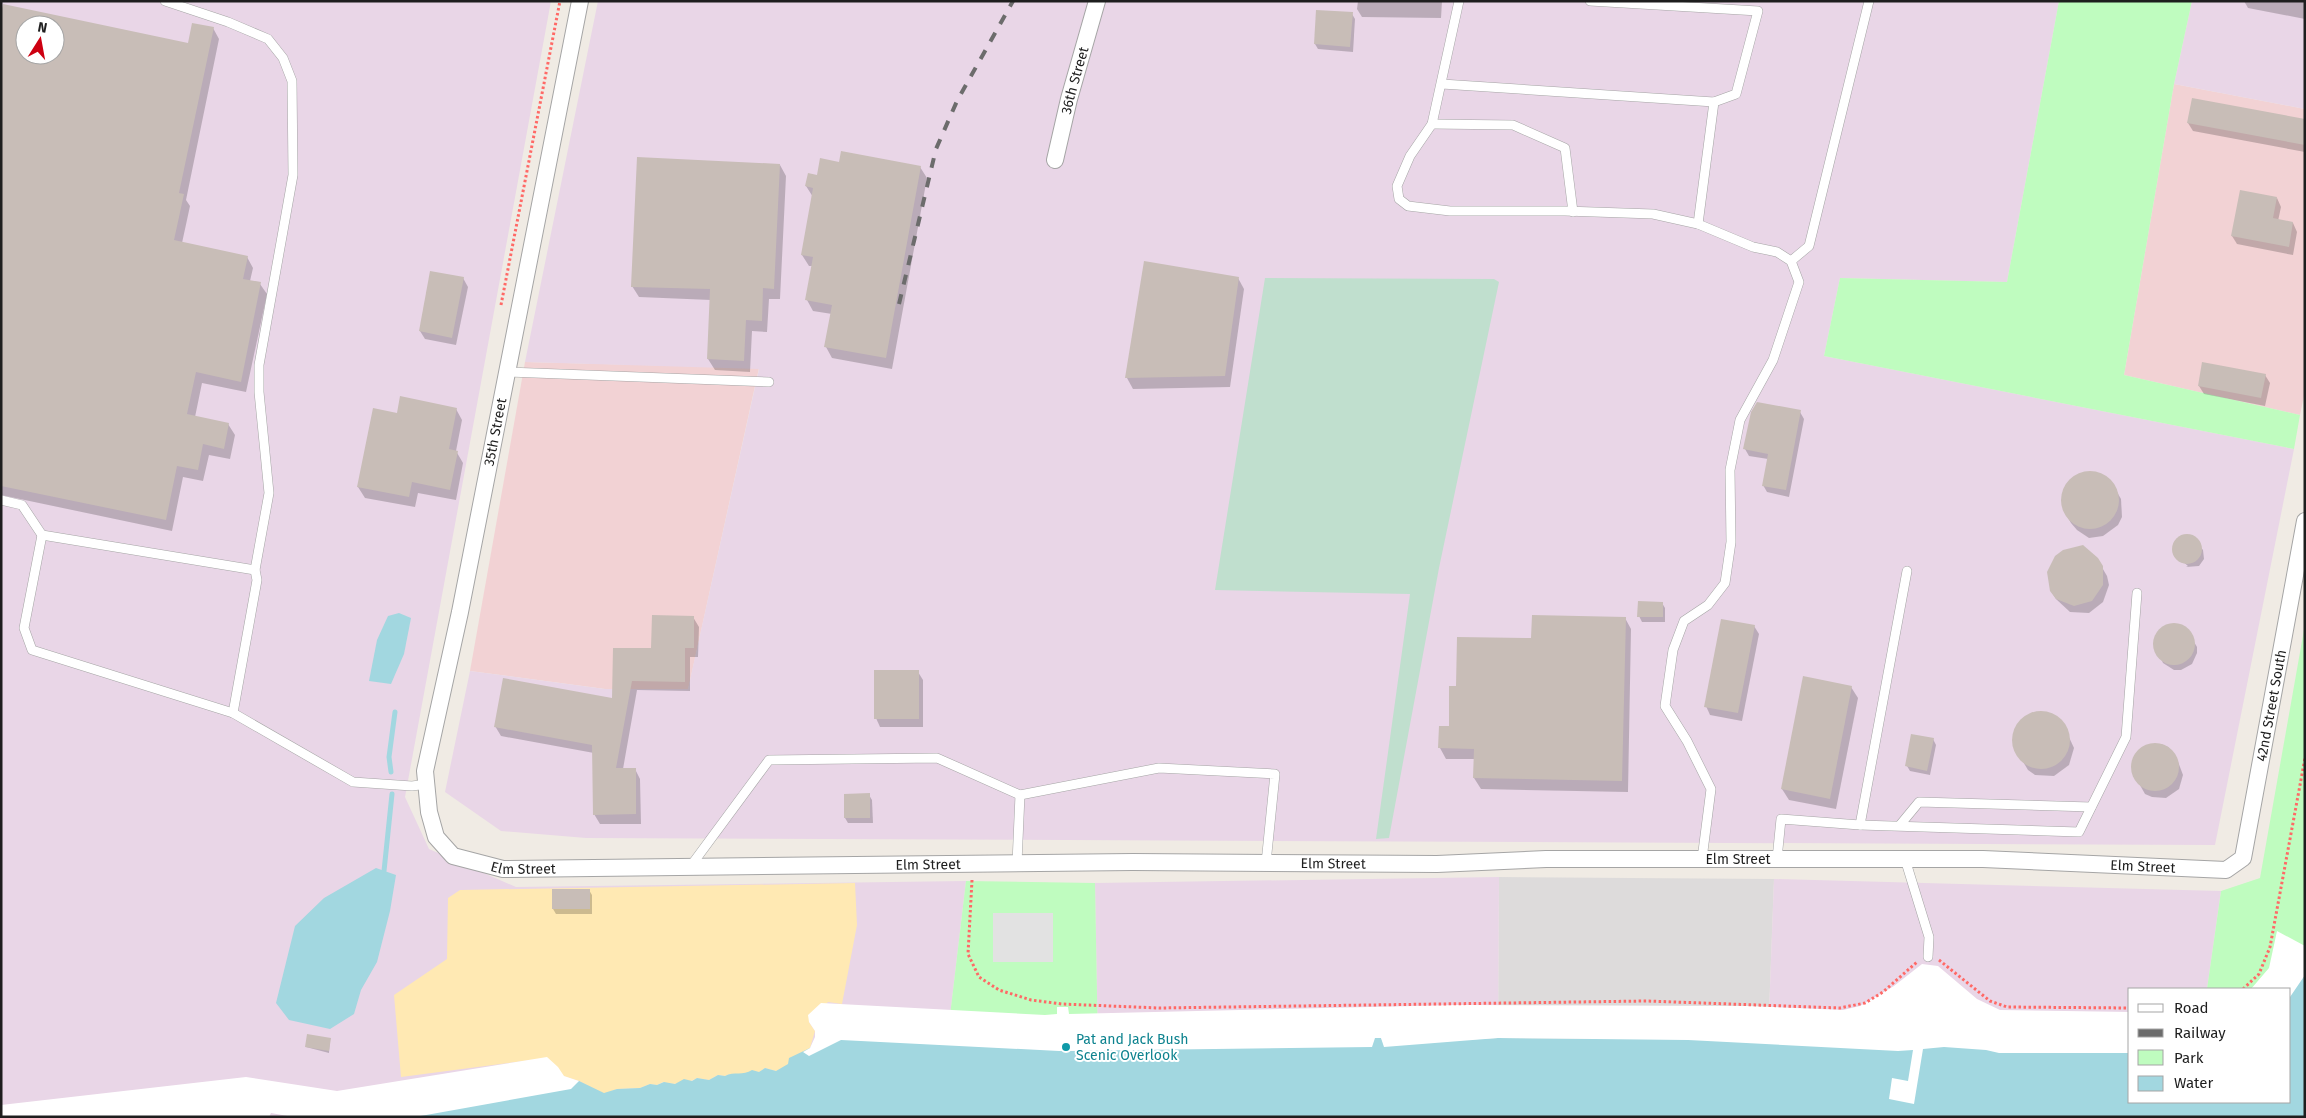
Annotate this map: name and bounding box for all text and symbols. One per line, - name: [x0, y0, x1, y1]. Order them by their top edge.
- north arrow: [15, 15, 65, 65]
- text: N: [36, 18, 49, 37]
- street label: 36th Street: [1058, 44, 1093, 116]
- street label: 35th Street: [481, 396, 511, 468]
- street label: 42nd Street South: [2253, 648, 2290, 763]
- street label: Elm Street: [1705, 851, 1772, 868]
- street label: Elm Street: [1300, 855, 1367, 873]
- street label: Elm Street: [895, 856, 962, 874]
- street label: Elm Street: [2110, 857, 2177, 877]
- street label: Elm Street: [489, 858, 557, 878]
- legend: [2128, 988, 2291, 1103]
- text: Road: [2174, 999, 2209, 1017]
- text: Railway: [2174, 1024, 2226, 1042]
- place label: Pat and Jack Bush Scenic Overlook: [1076, 1031, 1189, 1064]
- marker: Pat and Jack Bush Scenic Overlook: [1060, 1041, 1072, 1053]
- text: Park: [2174, 1049, 2204, 1067]
- text: Water: [2174, 1074, 2213, 1092]

